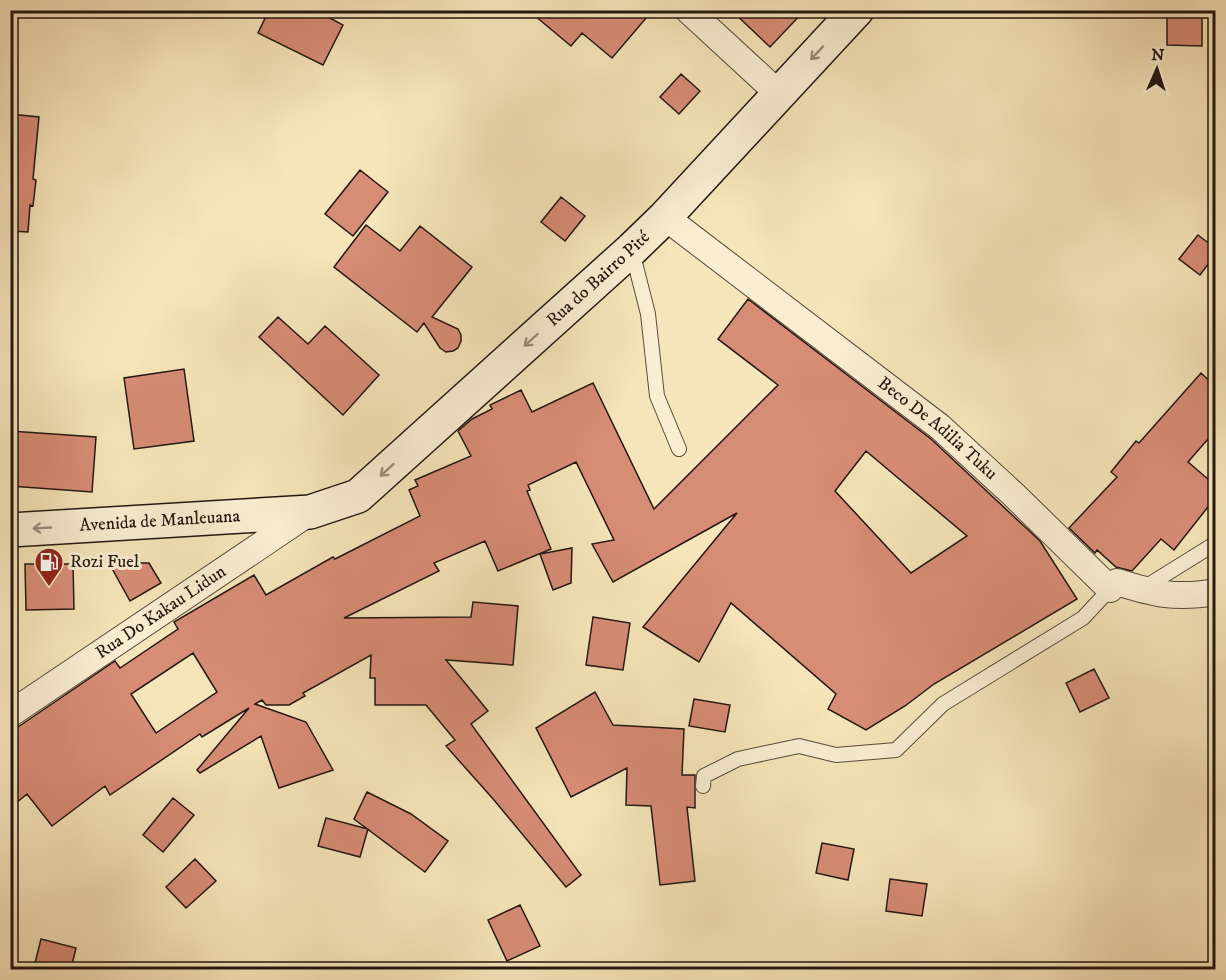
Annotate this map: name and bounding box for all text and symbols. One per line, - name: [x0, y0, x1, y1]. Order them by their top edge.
- north arrow: [1127, 39, 1187, 99]
- text: N: [1151, 45, 1165, 65]
- one-way arrow: [810, 46, 825, 61]
- street label: Rua do Bairro Pité: [542, 226, 655, 331]
- one-way arrow: [524, 333, 539, 347]
- street label: Beco De Adilia Tuku: [873, 372, 1002, 485]
- one-way arrow: [379, 463, 394, 477]
- street label: Avenida de Manleuana: [79, 505, 241, 537]
- one-way arrow: [33, 523, 53, 534]
- fuel station icon: Rozi Fuel: [33, 546, 65, 588]
- place label: Rozi Fuel: [70, 551, 140, 573]
- street label: Rua Do Kakau Lidun: [92, 560, 231, 664]

